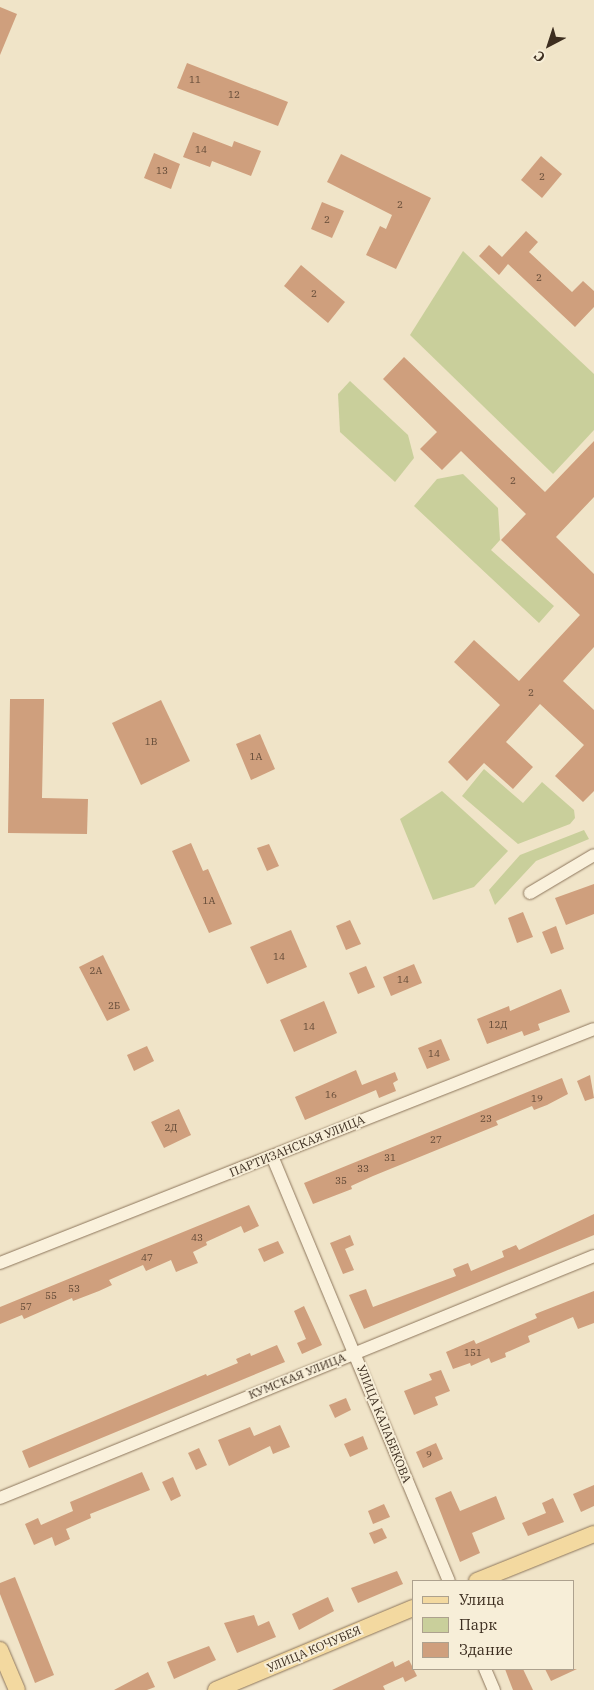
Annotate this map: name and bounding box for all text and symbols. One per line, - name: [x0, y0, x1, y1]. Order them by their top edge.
- north arrow: [524, 20, 574, 70]
- text: С: [530, 47, 549, 66]
- house number: 11: [189, 74, 201, 86]
- house number: 12: [228, 89, 240, 101]
- house number: 14: [195, 144, 207, 156]
- house number: 13: [156, 165, 168, 177]
- house number: 2: [539, 171, 545, 183]
- house number: 2: [397, 199, 403, 211]
- house number: 2: [324, 214, 330, 226]
- house number: 2: [536, 272, 542, 284]
- house number: 2: [311, 288, 317, 300]
- house number: 2: [510, 475, 516, 487]
- house number: 2: [528, 687, 534, 699]
- house number: 1В: [145, 736, 157, 748]
- house number: 1А: [250, 751, 262, 763]
- house number: 1А: [203, 895, 215, 907]
- house number: 14: [273, 951, 285, 963]
- house number: 2А: [90, 965, 102, 977]
- house number: 14: [397, 974, 409, 986]
- house number: 2Б: [108, 1000, 120, 1012]
- house number: 12Д: [489, 1019, 507, 1031]
- house number: 14: [303, 1021, 315, 1033]
- house number: 14: [428, 1048, 440, 1060]
- house number: 16: [325, 1089, 337, 1101]
- house number: 19: [531, 1093, 543, 1105]
- street label: ПАРТИЗАНСКАЯ УЛИЦА: [227, 1112, 367, 1180]
- house number: 23: [480, 1113, 492, 1125]
- house number: 2Д: [165, 1122, 177, 1134]
- house number: 27: [430, 1134, 442, 1146]
- house number: 31: [384, 1152, 396, 1164]
- house number: 33: [357, 1163, 369, 1175]
- house number: 35: [335, 1175, 347, 1187]
- house number: 43: [191, 1232, 203, 1244]
- house number: 47: [141, 1252, 153, 1264]
- house number: 53: [68, 1283, 80, 1295]
- house number: 55: [45, 1290, 57, 1302]
- house number: 57: [20, 1301, 32, 1313]
- house number: 151: [464, 1347, 482, 1359]
- street label: КУМСКАЯ УЛИЦА: [246, 1350, 348, 1402]
- street label: УЛИЦА КАЛАБЕКОВА: [354, 1363, 414, 1485]
- house number: 9: [426, 1449, 432, 1461]
- legend: [412, 1580, 574, 1670]
- text: Улица: [459, 1590, 504, 1609]
- text: Парк: [459, 1615, 497, 1634]
- street label: УЛИЦА КОЧУБЕЯ: [265, 1623, 363, 1675]
- text: Здание: [459, 1640, 513, 1659]

